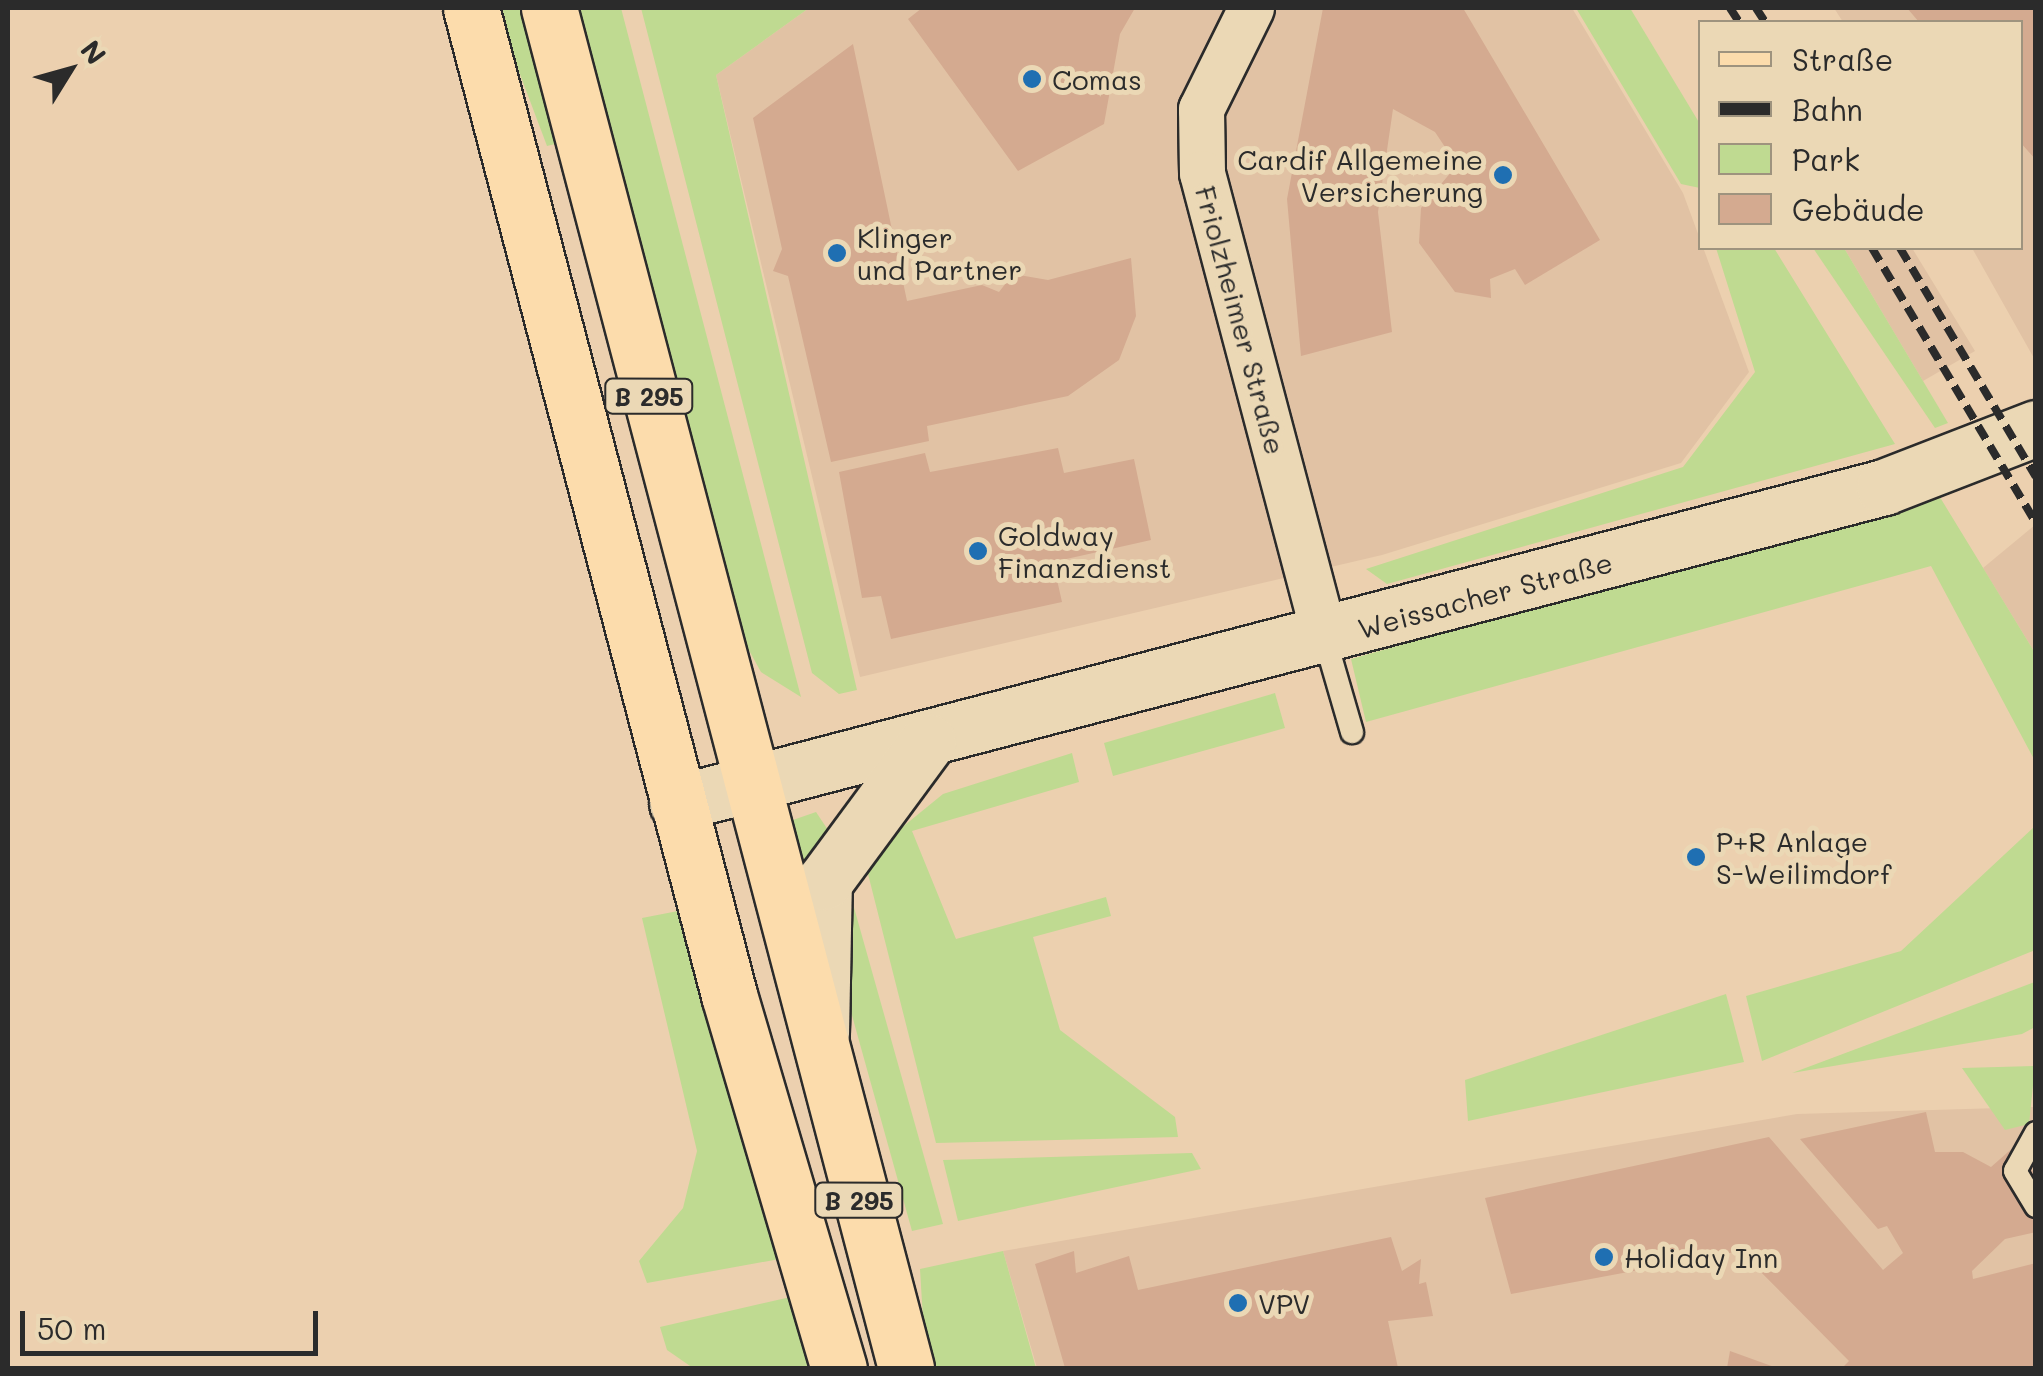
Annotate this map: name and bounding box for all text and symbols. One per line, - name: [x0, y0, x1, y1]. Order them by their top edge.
- north arrow: [20, 20, 120, 120]
- legend: [1698, 20, 2023, 250]
- text: N: [73, 33, 115, 71]
- text: Straße: [1792, 39, 1893, 79]
- place label: Comas: [1052, 62, 1142, 96]
- marker: Comas: [1021, 68, 1043, 90]
- text: Bahn: [1792, 89, 1863, 129]
- text: Park: [1792, 139, 1860, 179]
- place label: Cardif Allgemeine Versicherung: [1237, 142, 1483, 208]
- marker: Cardif Allgemeine Versicherung: [1492, 164, 1514, 186]
- street label: Friolzheimer Straße: [1189, 182, 1293, 458]
- text: Gebäude: [1792, 189, 1925, 229]
- place label: Klinger und Partner: [857, 220, 1022, 286]
- marker: Klinger und Partner: [826, 242, 848, 264]
- road number: B 295: [604, 376, 694, 416]
- place label: Goldway Finanzdienst: [998, 518, 1171, 584]
- marker: Goldway Finanzdienst: [967, 540, 989, 562]
- street label: Weissacher Straße: [1354, 545, 1616, 645]
- place label: P+R Anlage S-Weilimdorf: [1716, 824, 1891, 890]
- marker: P+R Anlage S-Weilimdorf: [1685, 846, 1707, 868]
- road number: B 295: [814, 1180, 904, 1220]
- place label: Holiday Inn: [1624, 1240, 1778, 1274]
- marker: Holiday Inn: [1593, 1246, 1615, 1268]
- place label: VPV: [1258, 1286, 1310, 1320]
- scale bar: [25, 1291, 322, 1353]
- marker: VPV: [1227, 1292, 1249, 1314]
- text: 50 m: [37, 1308, 107, 1348]

